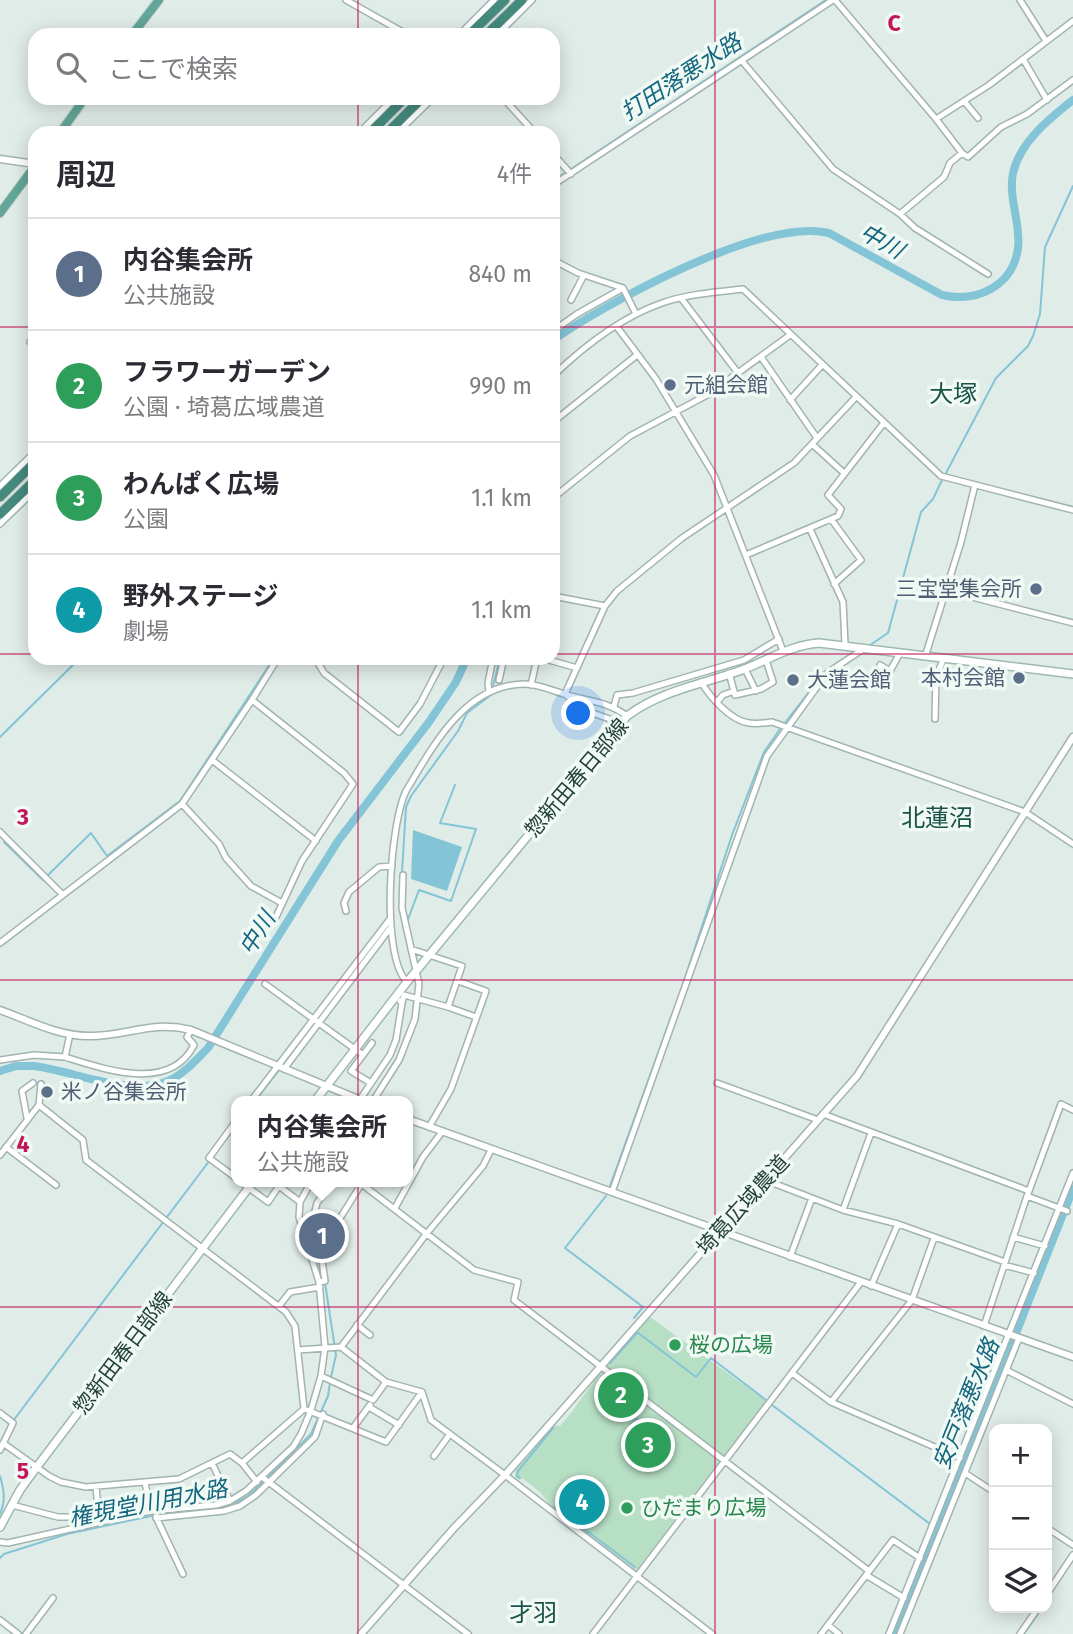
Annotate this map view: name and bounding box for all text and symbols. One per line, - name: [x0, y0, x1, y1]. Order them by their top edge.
- text: C: [887, 9, 901, 37]
- water label: 打田落悪水路: [616, 27, 748, 126]
- search box: [28, 28, 560, 105]
- icon: search: [52, 48, 90, 86]
- text: ここで検索: [108, 54, 238, 85]
- text: 周辺: [56, 157, 116, 193]
- text: 4件: [497, 160, 532, 188]
- water label: 中川: [855, 218, 912, 266]
- text: 内谷集会所: [123, 245, 253, 276]
- text: 1: [74, 260, 84, 288]
- text: 840 m: [468, 260, 532, 288]
- text: 公共施設: [123, 281, 215, 309]
- text: フラワーガーデン: [123, 357, 331, 388]
- text: 2: [73, 372, 85, 400]
- text: 990 m: [469, 372, 532, 400]
- place label: 元組会館: [684, 372, 768, 398]
- marker: 元組会館: [662, 377, 678, 393]
- district label: 大塚: [929, 380, 977, 408]
- text: 公園 · 埼葛広域農道: [123, 393, 325, 421]
- text: わんぱく広場: [123, 469, 279, 500]
- text: 3: [73, 484, 85, 512]
- text: 1.1 km: [471, 484, 532, 512]
- text: 公園: [123, 505, 169, 533]
- place label: 三宝堂集会所: [896, 576, 1022, 602]
- text: 野外ステージ: [123, 581, 278, 612]
- marker: 三宝堂集会所: [1028, 581, 1044, 597]
- text: 4: [73, 596, 86, 624]
- text: 1.1 km: [471, 596, 532, 624]
- text: 劇場: [123, 617, 169, 645]
- place label: 本村会館: [921, 665, 1005, 691]
- place label: 大蓮会館: [807, 667, 891, 693]
- marker: 本村会館: [1011, 670, 1027, 686]
- marker: 大蓮会館: [785, 672, 801, 688]
- your location: [561, 696, 595, 730]
- street label: 惣新田春日部線: [520, 713, 634, 843]
- text: 3: [16, 803, 29, 831]
- district label: 北蓮沼: [901, 804, 973, 832]
- water label: 中川: [233, 904, 283, 960]
- place label: 米ノ谷集会所: [61, 1079, 187, 1105]
- marker: 米ノ谷集会所: [39, 1084, 55, 1100]
- popup: [231, 1096, 413, 1187]
- text: 内谷集会所: [257, 1112, 387, 1143]
- text: 4: [17, 1130, 30, 1158]
- text: 公共施設: [257, 1148, 349, 1176]
- street label: 埼葛広域農道: [691, 1149, 795, 1261]
- pin: 1: [299, 1210, 345, 1262]
- street label: 惣新田春日部線: [68, 1286, 178, 1420]
- place label: 桜の広場: [689, 1332, 773, 1358]
- water label: 安戸落悪水路: [927, 1333, 1006, 1473]
- marker: 桜の広場: [667, 1337, 683, 1353]
- pin: 2: [598, 1369, 644, 1421]
- pin: 3: [625, 1419, 671, 1471]
- map controls: [989, 1424, 1052, 1613]
- button: +: [989, 1424, 1052, 1487]
- text: 5: [17, 1457, 29, 1485]
- water label: 権現堂川用水路: [66, 1474, 232, 1532]
- pin: 4: [559, 1476, 605, 1528]
- button: −: [989, 1487, 1052, 1550]
- place label: ひだまり広場: [641, 1495, 767, 1521]
- marker: ひだまり広場: [619, 1500, 635, 1516]
- button: layers: [989, 1550, 1052, 1613]
- district label: 才羽: [509, 1599, 557, 1627]

